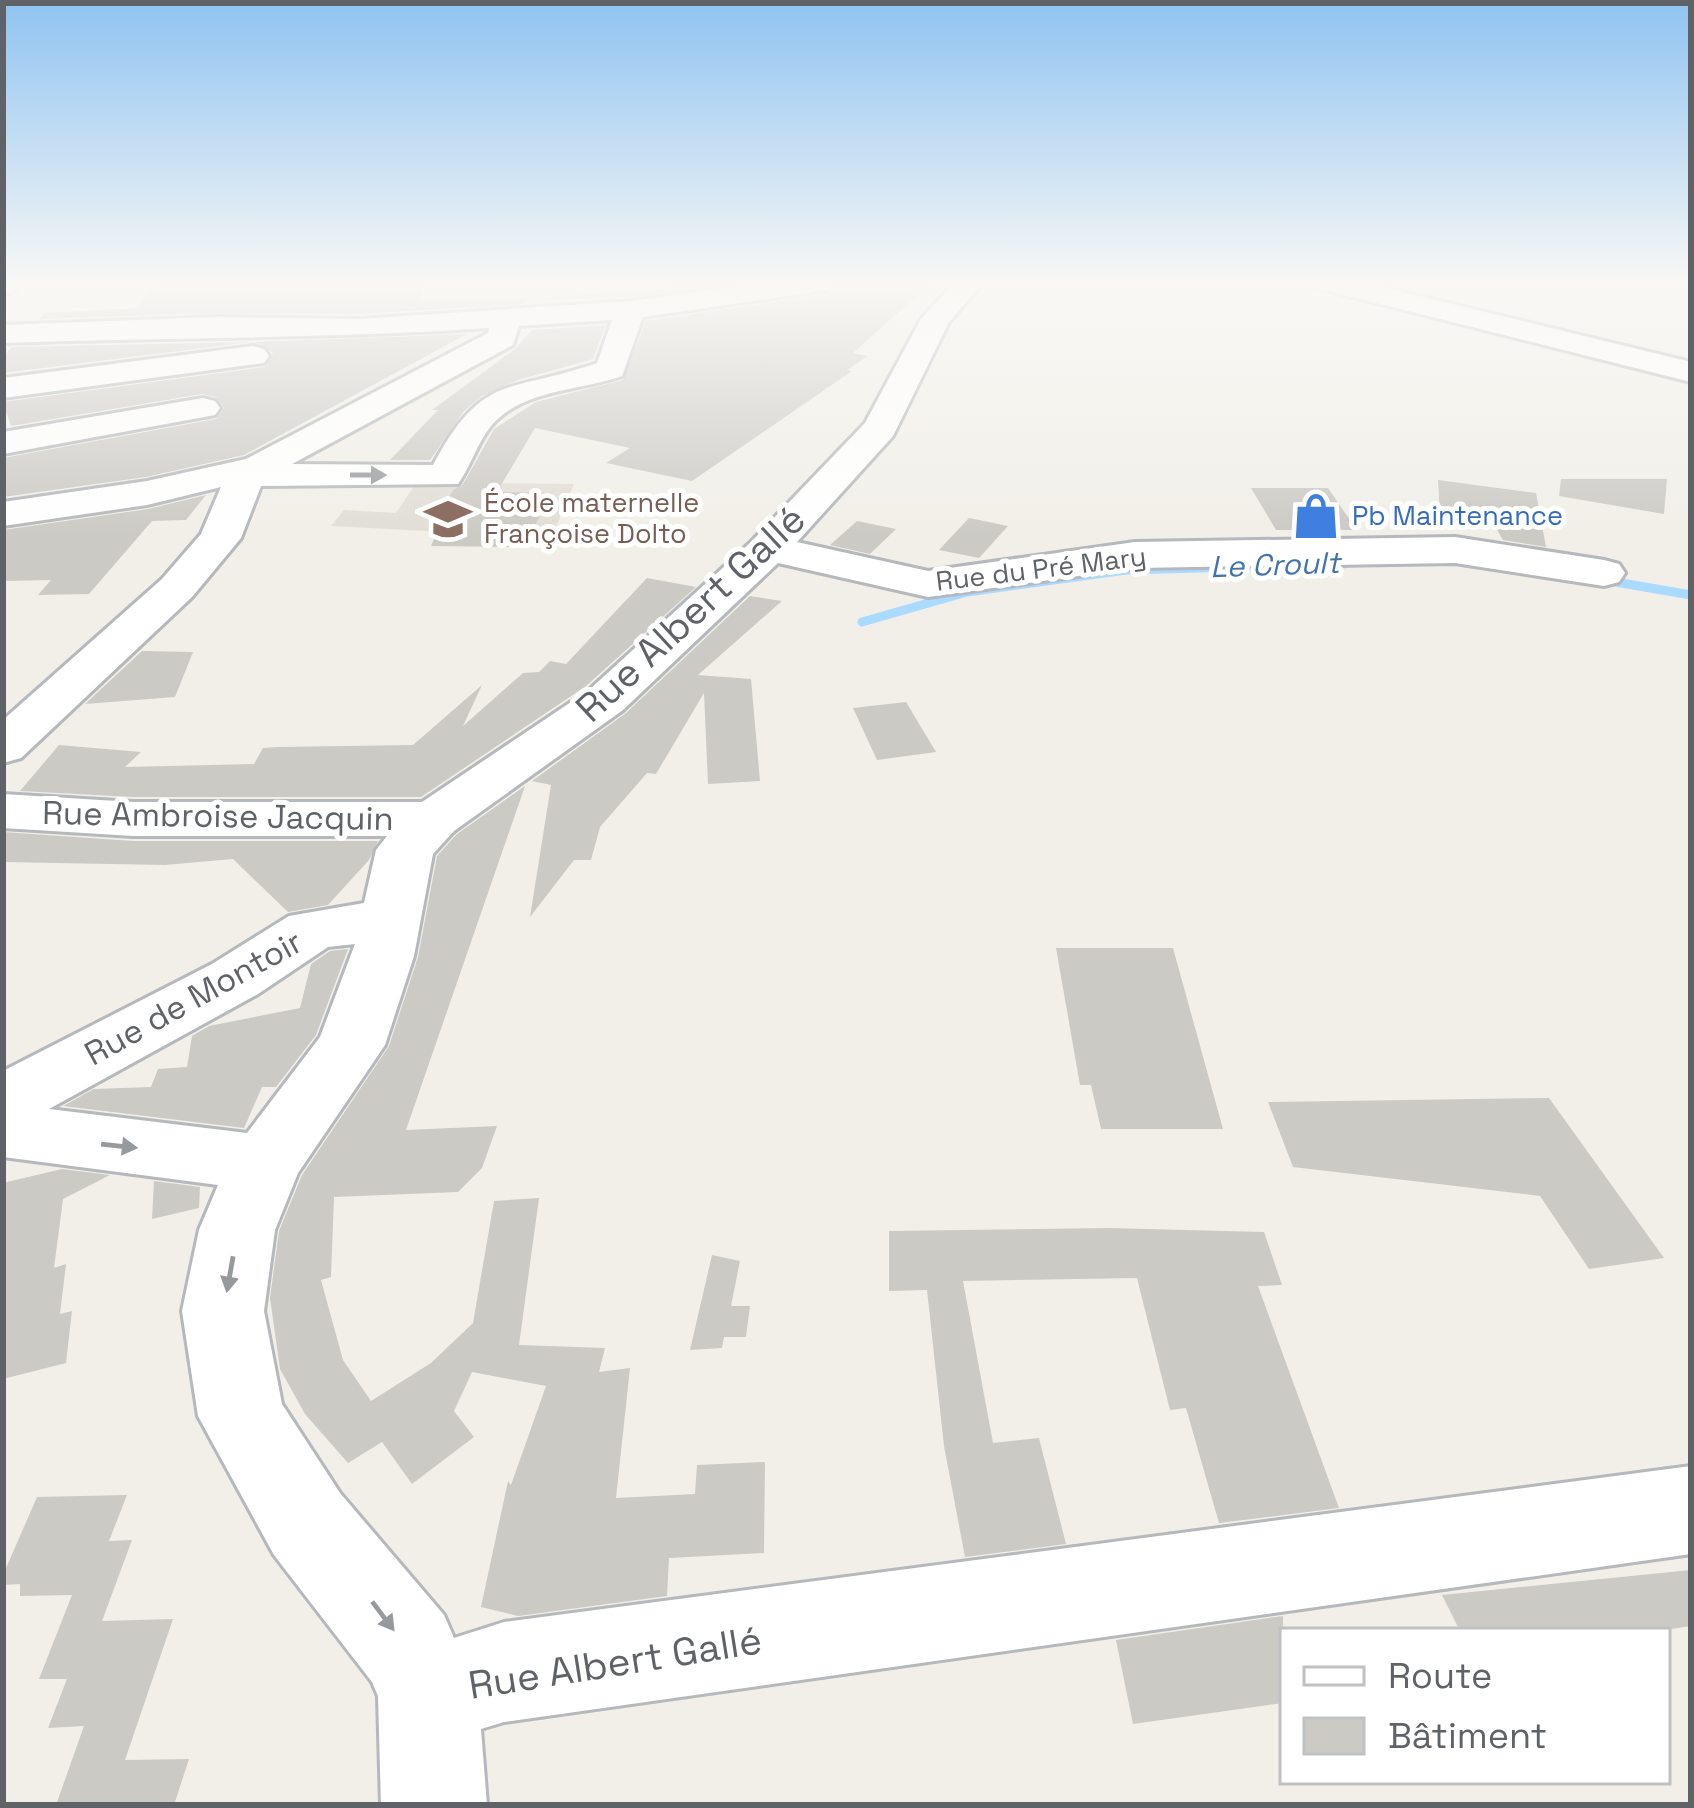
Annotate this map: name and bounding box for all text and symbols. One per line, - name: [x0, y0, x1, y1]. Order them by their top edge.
- one-way arrow: [350, 466, 388, 485]
- place label: École maternelle Françoise Dolto: [484, 485, 699, 551]
- shop icon: Pb Maintenance: [1291, 491, 1341, 541]
- school or university icon: École maternelle Françoise Dolto: [423, 494, 473, 544]
- street label: Rue Albert Gallé: [565, 494, 815, 732]
- place label: Pb Maintenance: [1352, 498, 1563, 533]
- street label: Rue du Pré Mary: [934, 538, 1148, 599]
- water label: Le Croult: [1209, 543, 1344, 586]
- street label: Rue Ambroise Jacquin: [42, 792, 394, 840]
- street label: Rue de Montoir: [77, 921, 310, 1075]
- one-way arrow: [101, 1136, 138, 1155]
- one-way arrow: [220, 1255, 238, 1293]
- one-way arrow: [370, 1600, 394, 1632]
- street label: Rue Albert Gallé: [465, 1615, 765, 1710]
- legend: [1280, 1628, 1670, 1784]
- text: Route: [1388, 1653, 1492, 1699]
- text: Bâtiment: [1388, 1713, 1547, 1759]

